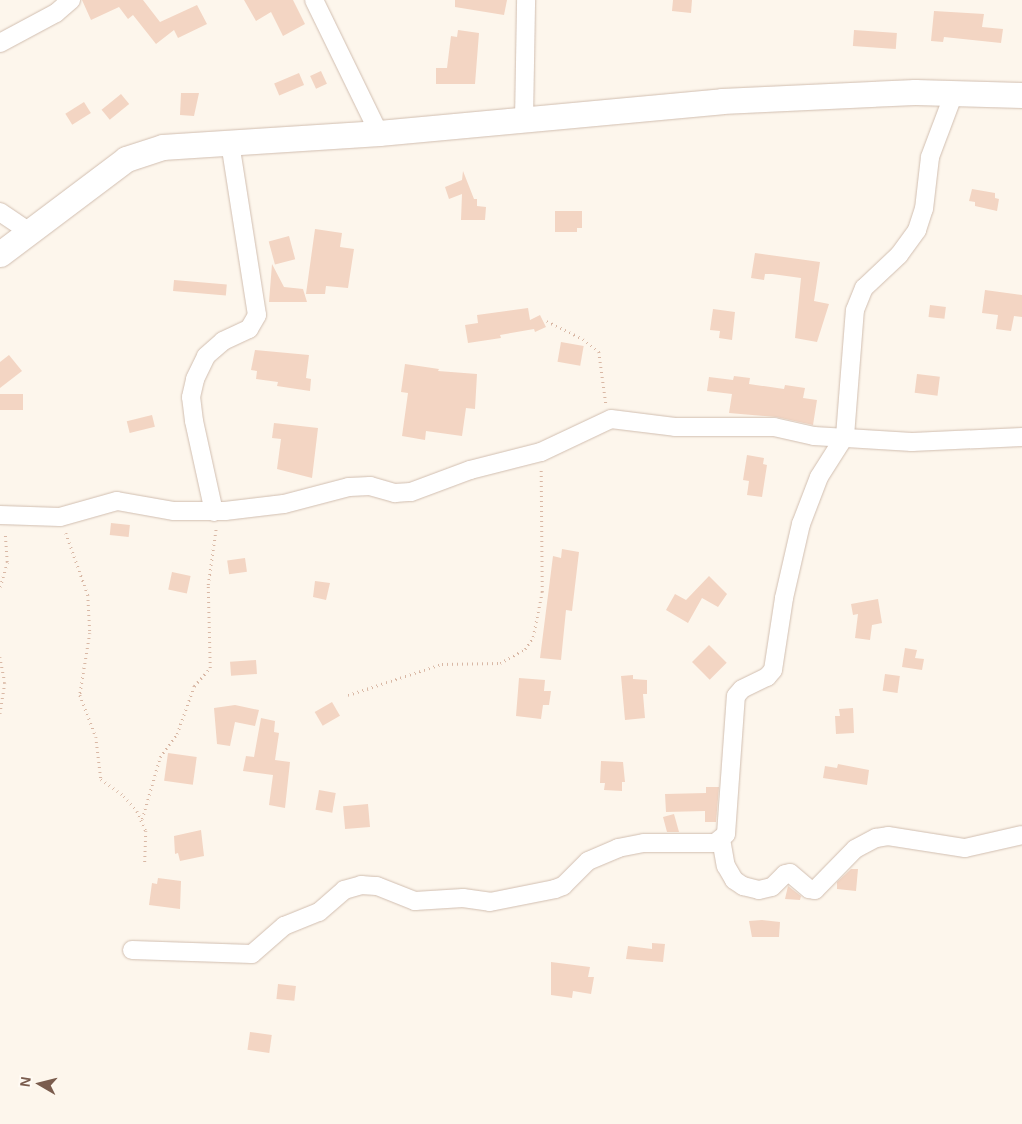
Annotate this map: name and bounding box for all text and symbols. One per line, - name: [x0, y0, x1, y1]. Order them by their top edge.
- north arrow: [15, 1059, 65, 1109]
- text: N: [17, 1076, 34, 1088]

